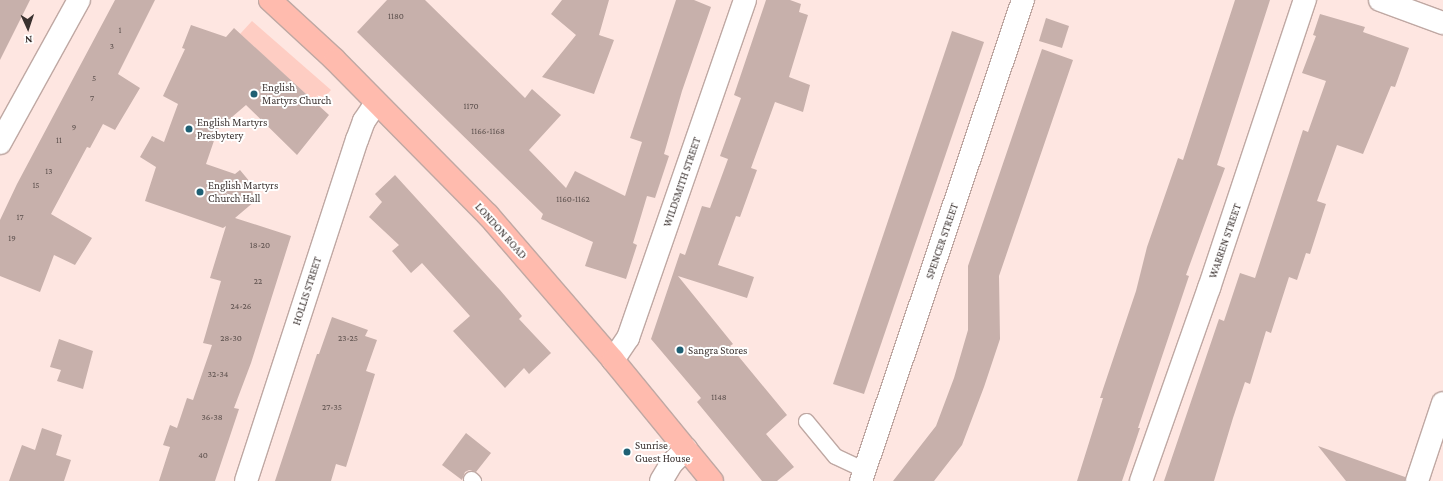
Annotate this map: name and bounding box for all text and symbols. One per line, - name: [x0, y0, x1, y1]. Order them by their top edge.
- north arrow: [8, 8, 48, 48]
- house number: 1180: [388, 11, 404, 21]
- house number: 1: [119, 25, 121, 35]
- text: N: [25, 34, 33, 46]
- house number: 3: [110, 41, 114, 51]
- house number: 5: [92, 73, 96, 83]
- place label: English Martyrs Church: [262, 81, 331, 107]
- marker: English Martyrs Church: [249, 89, 259, 99]
- house number: 7: [90, 93, 94, 103]
- house number: 1170: [463, 101, 479, 111]
- place label: English Martyrs Presbytery: [197, 116, 267, 142]
- house number: 9: [72, 122, 76, 132]
- marker: English Martyrs Presbytery: [184, 124, 194, 134]
- house number: 1166-1168: [471, 126, 505, 136]
- house number: 11: [56, 135, 62, 145]
- street label: WILDSMITH STREET: [660, 135, 704, 229]
- house number: 13: [45, 166, 53, 176]
- place label: English Martyrs Church Hall: [208, 179, 278, 205]
- house number: 15: [32, 180, 40, 190]
- marker: English Martyrs Church Hall: [195, 187, 205, 197]
- house number: 1160-1162: [556, 194, 590, 204]
- street label: LONDON ROAD: [472, 200, 530, 262]
- street label: SPENCER STREET: [923, 201, 961, 281]
- street label: WARREN STREET: [1206, 202, 1244, 280]
- house number: 17: [16, 212, 24, 222]
- house number: 19: [8, 233, 16, 243]
- house number: 18-20: [250, 240, 270, 250]
- street label: HOLLIS STREET: [290, 255, 324, 327]
- house number: 22: [254, 276, 262, 286]
- house number: 24-26: [231, 301, 251, 311]
- house number: 28-30: [220, 333, 242, 343]
- house number: 23-25: [338, 333, 358, 343]
- place label: Sangra Stores: [688, 343, 747, 357]
- marker: Sangra Stores: [675, 345, 685, 355]
- house number: 32-34: [208, 369, 228, 379]
- house number: 1148: [711, 392, 727, 402]
- house number: 27-35: [322, 402, 342, 412]
- house number: 36-38: [201, 412, 223, 422]
- place label: Sunrise Guest House: [635, 439, 690, 465]
- marker: Sunrise Guest House: [622, 447, 632, 457]
- house number: 40: [198, 450, 208, 460]

